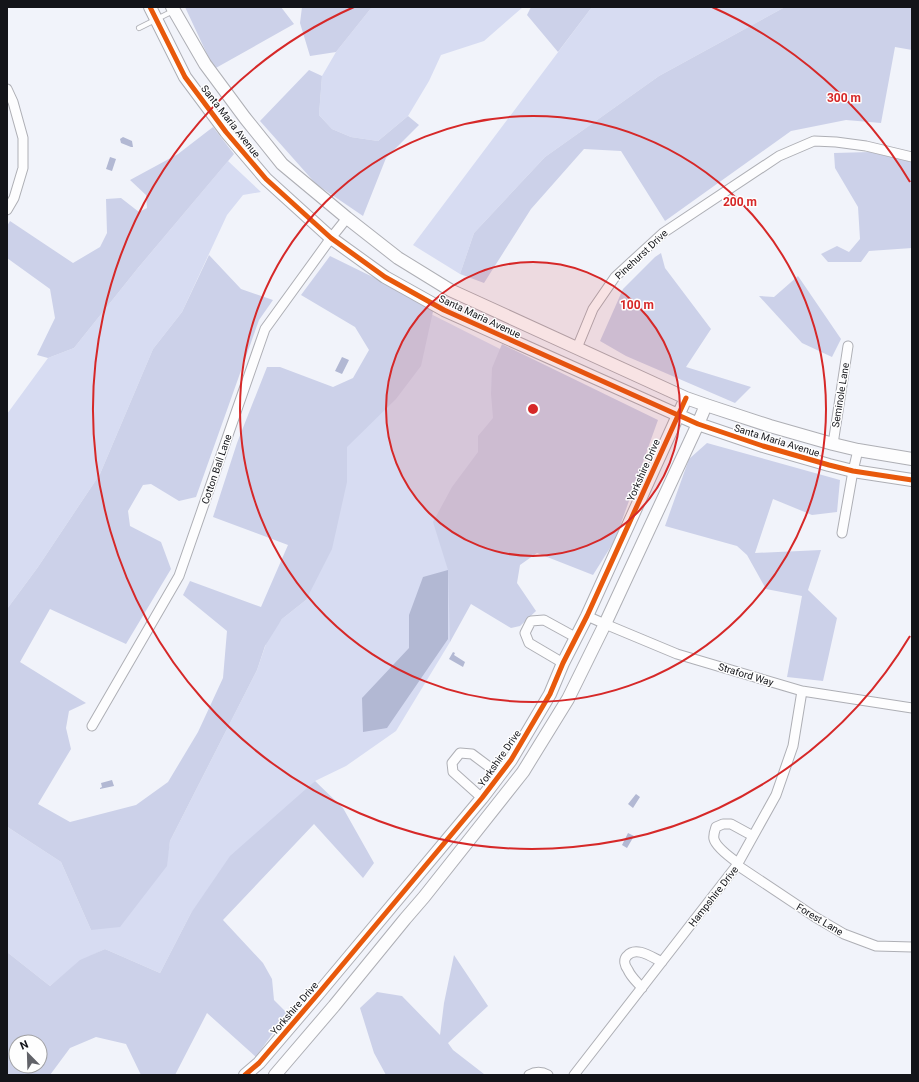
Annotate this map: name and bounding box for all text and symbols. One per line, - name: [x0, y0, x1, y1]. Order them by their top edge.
- street label: Santa Maria Avenue: [199, 83, 262, 160]
- text: 300 m: [827, 91, 861, 105]
- text: 200 m: [723, 195, 757, 209]
- street label: Pinehurst Drive: [613, 227, 670, 281]
- street label: Santa Maria Avenue: [437, 293, 522, 340]
- text: 100 m: [620, 298, 654, 312]
- street label: Seminole Lane: [830, 362, 851, 428]
- centre of rings: [526, 402, 540, 416]
- street label: Santa Maria Avenue: [733, 422, 821, 459]
- street label: Cotton Ball Lane: [199, 433, 234, 505]
- street label: Yorkshire Drive: [625, 438, 662, 503]
- street label: Straford Way: [717, 661, 775, 688]
- street label: Yorkshire Drive: [476, 728, 523, 789]
- street label: Hampshire Drive: [686, 864, 740, 929]
- street label: Forest Lane: [794, 901, 845, 938]
- street label: Yorkshire Drive: [268, 980, 320, 1037]
- north arrow: [8, 1034, 48, 1074]
- text: N: [18, 1038, 31, 1053]

